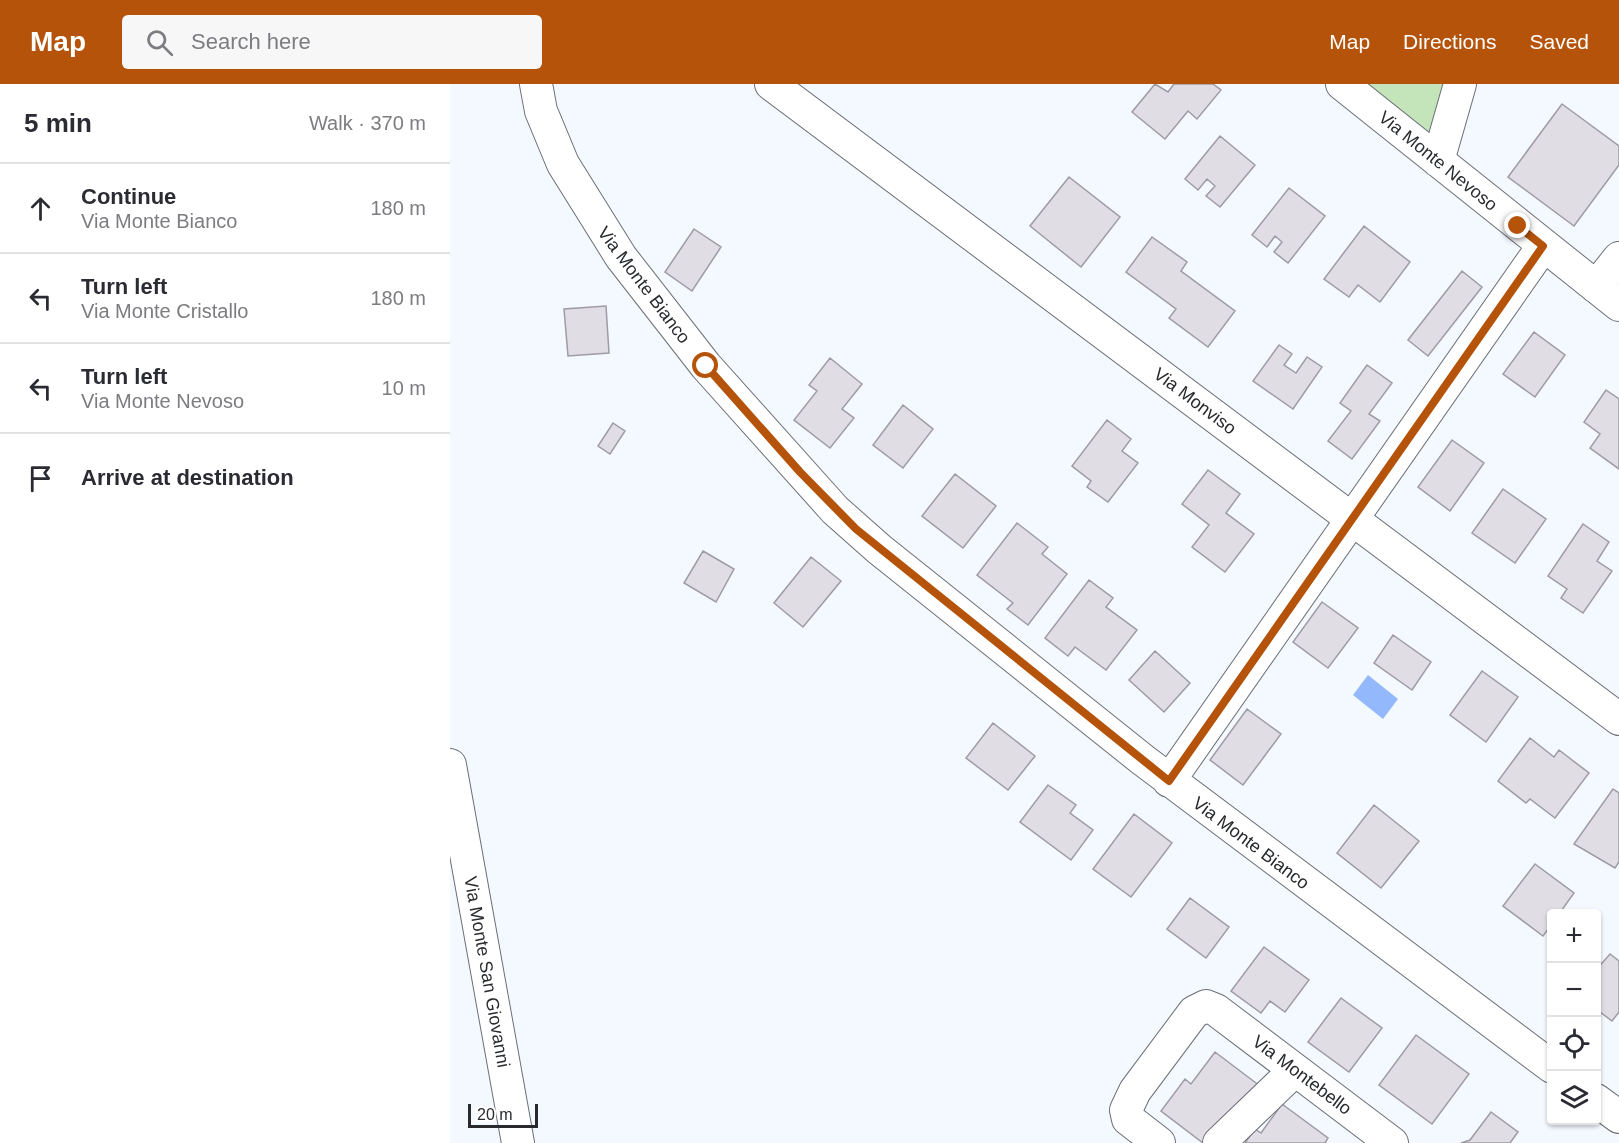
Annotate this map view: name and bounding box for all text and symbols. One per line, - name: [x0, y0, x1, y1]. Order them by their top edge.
- search box: [122, 15, 542, 69]
- text: Map: [30, 26, 86, 57]
- icon: search: [143, 26, 176, 59]
- text: Search here: [191, 29, 311, 54]
- text: Map: [1329, 30, 1370, 53]
- text: Directions: [1403, 30, 1496, 53]
- text: Saved: [1529, 30, 1589, 53]
- street label: Via Monte Nevoso: [1375, 107, 1501, 215]
- text: 5 min: [24, 108, 92, 138]
- text: Walk · 370 m: [309, 112, 426, 134]
- text: Continue: [81, 184, 176, 209]
- icon: ahead: [24, 192, 57, 225]
- text: 180 m: [370, 197, 426, 219]
- text: Via Monte Bianco: [81, 210, 237, 232]
- route end: [1504, 212, 1530, 238]
- street label: Via Monte Bianco: [594, 223, 694, 347]
- text: Turn left: [81, 274, 167, 299]
- icon: left: [24, 282, 57, 315]
- text: 180 m: [370, 287, 426, 309]
- text: Via Monte Cristallo: [81, 300, 248, 322]
- route start: [692, 352, 718, 378]
- text: Turn left: [81, 364, 167, 389]
- street label: Via Monviso: [1150, 364, 1240, 438]
- icon: left: [24, 372, 57, 405]
- text: 10 m: [382, 377, 426, 399]
- text: Via Monte Nevoso: [81, 390, 244, 412]
- icon: arrive: [24, 462, 57, 495]
- text: Arrive at destination: [81, 465, 294, 490]
- street label: Via Monte Bianco: [1189, 793, 1313, 893]
- street label: Via Monte San Giovanni: [460, 875, 514, 1069]
- map controls: [1547, 909, 1601, 1125]
- button: +: [1547, 909, 1601, 963]
- button: −: [1547, 963, 1601, 1017]
- button: locate: [1547, 1017, 1601, 1071]
- street label: Via Montebello: [1249, 1031, 1355, 1119]
- button: layers: [1547, 1071, 1601, 1125]
- scale bar: [468, 1101, 538, 1128]
- text: 20 m: [477, 1106, 513, 1123]

